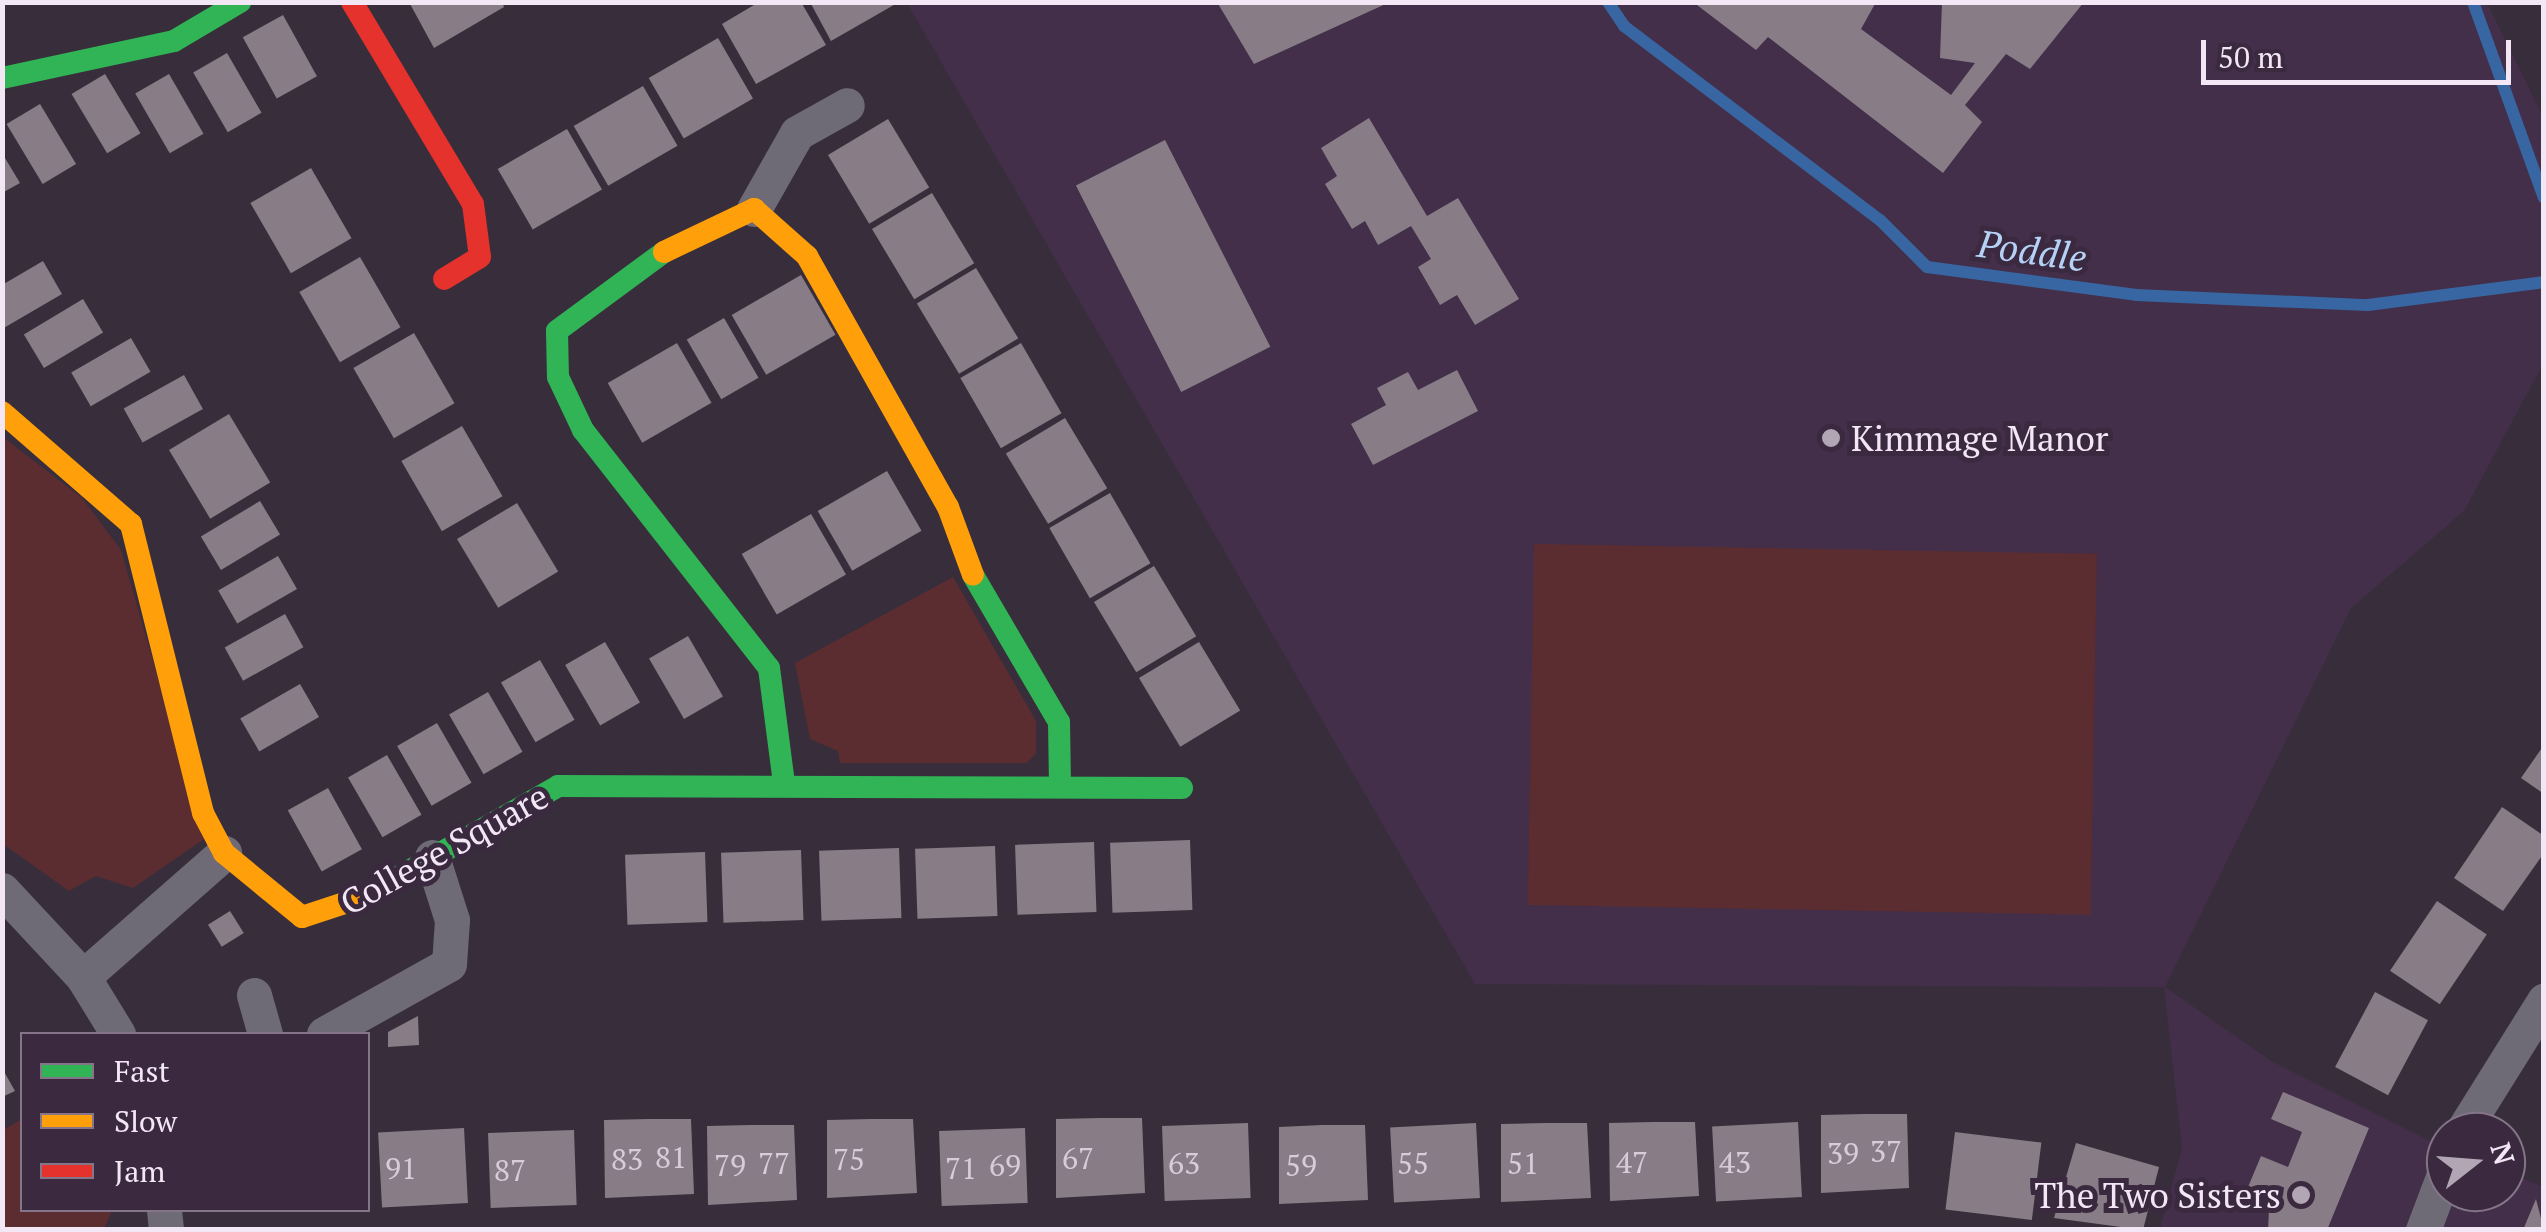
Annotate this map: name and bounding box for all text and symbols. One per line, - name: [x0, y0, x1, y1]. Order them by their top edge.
- scale bar: [2206, 20, 2516, 82]
- text: 50 m: [2218, 37, 2283, 77]
- water label: Poddle: [1975, 221, 2089, 281]
- place label: Kimmage Manor: [1851, 417, 2108, 459]
- marker: Kimmage Manor: [1820, 427, 1842, 449]
- street label: College Square: [333, 775, 555, 923]
- legend: [20, 1032, 370, 1212]
- text: Fast: [114, 1051, 170, 1091]
- text: Slow: [114, 1101, 177, 1141]
- north arrow: [2426, 1112, 2526, 1212]
- house number: 37: [1870, 1133, 1902, 1169]
- house number: 39: [1827, 1135, 1859, 1171]
- text: N: [2482, 1138, 2524, 1169]
- house number: 81: [655, 1139, 687, 1175]
- house number: 67: [1062, 1140, 1094, 1176]
- house number: 83: [611, 1141, 643, 1177]
- house number: 75: [833, 1141, 865, 1177]
- house number: 47: [1616, 1144, 1648, 1180]
- house number: 43: [1719, 1144, 1751, 1180]
- house number: 77: [758, 1145, 790, 1181]
- house number: 63: [1168, 1145, 1200, 1181]
- house number: 55: [1397, 1145, 1429, 1181]
- house number: 51: [1507, 1145, 1539, 1181]
- house number: 79: [714, 1147, 746, 1183]
- house number: 69: [989, 1147, 1021, 1183]
- house number: 59: [1285, 1147, 1317, 1183]
- house number: 91: [385, 1150, 417, 1186]
- house number: 71: [945, 1150, 977, 1186]
- text: Jam: [114, 1151, 165, 1191]
- house number: 87: [494, 1152, 526, 1188]
- place label: The Two Sisters: [2034, 1174, 2281, 1216]
- marker: The Two Sisters: [2290, 1184, 2312, 1206]

